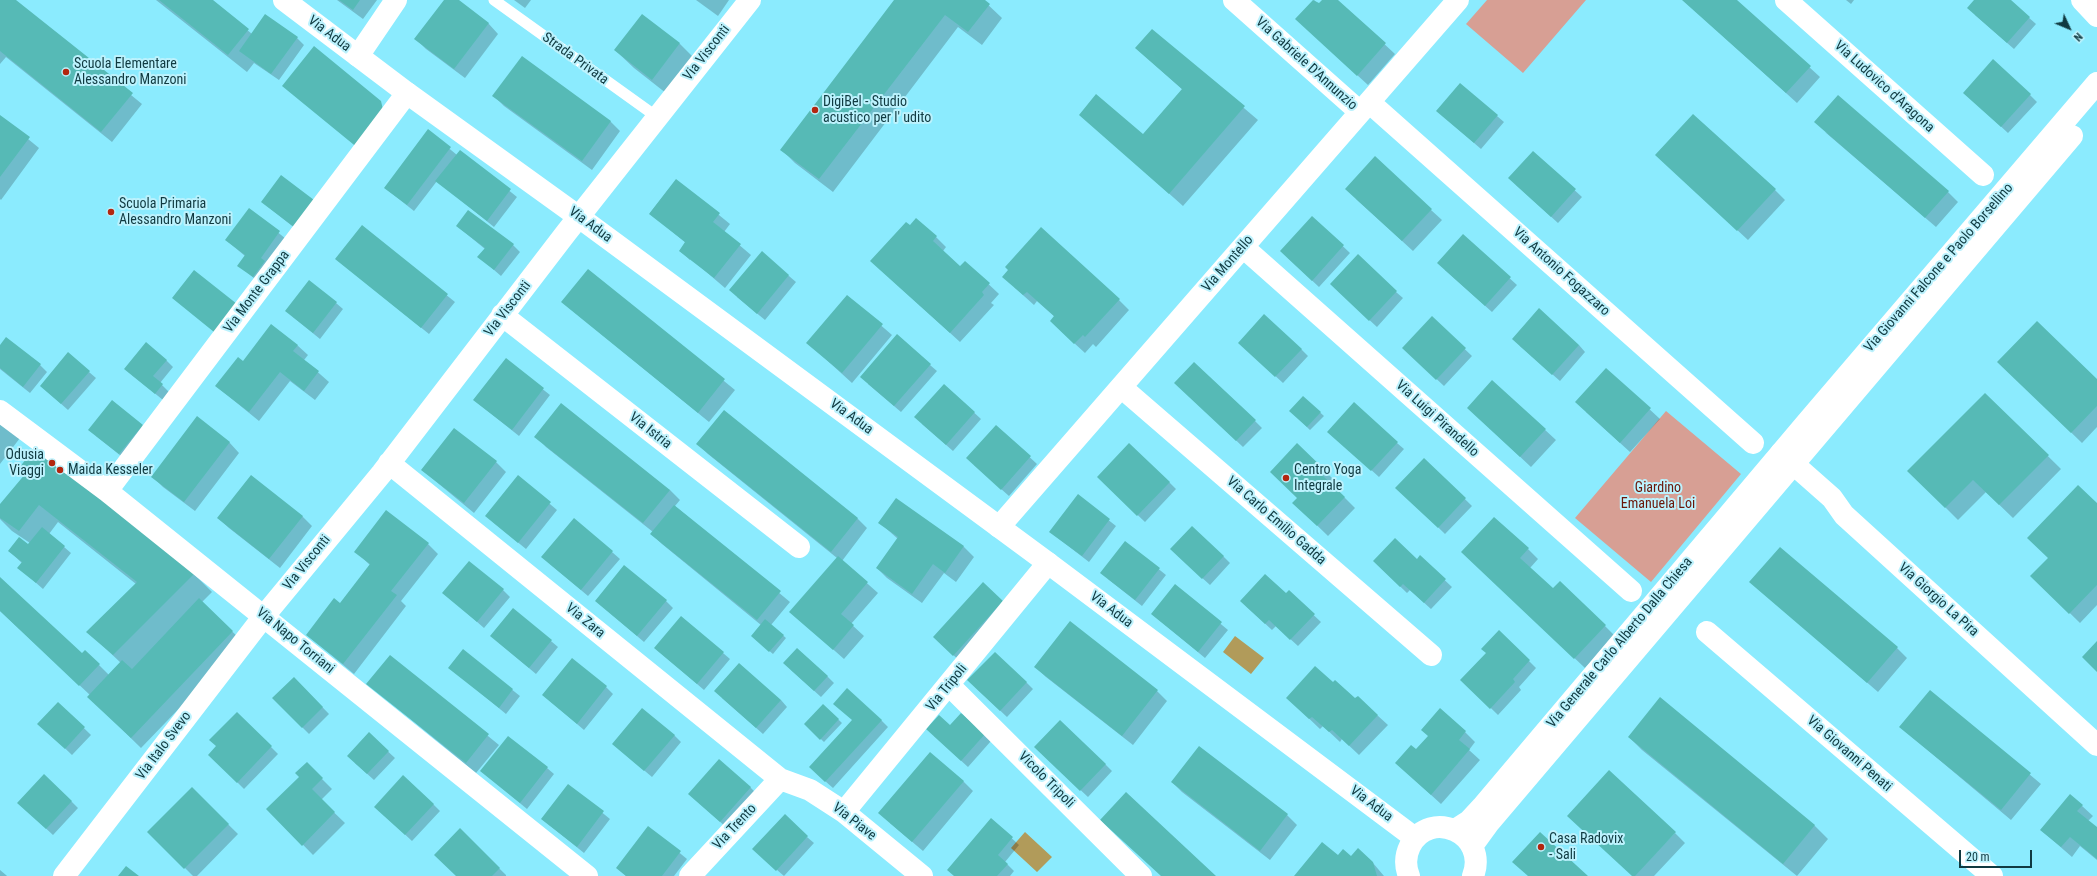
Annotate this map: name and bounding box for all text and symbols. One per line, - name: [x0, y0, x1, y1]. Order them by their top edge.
- north arrow: [2049, 8, 2089, 48]
- street label: Via Adua: [304, 12, 354, 56]
- street label: Via Gabriele D'Annunzio: [1252, 14, 1360, 114]
- street label: Via Visconti: [680, 22, 734, 84]
- street label: Strada Privata: [539, 29, 611, 89]
- text: N: [2071, 30, 2085, 44]
- street label: Via Ludovico d'Aragona: [1831, 38, 1937, 136]
- place label: Scuola Elementare Alessandro Manzoni: [74, 56, 187, 88]
- marker: Scuola Elementare Alessandro Manzoni: [61, 67, 71, 77]
- place label: DigiBel - Studio acustico per l' udito: [823, 94, 931, 126]
- marker: DigiBel - Studio acustico per l' udito: [810, 105, 820, 115]
- street label: Via Giovanni Falcone e Paolo Borsellino: [1861, 180, 2017, 356]
- place label: Scuola Primaria Alessandro Manzoni: [119, 196, 232, 228]
- street label: Via Adua: [565, 204, 615, 246]
- marker: Scuola Primaria Alessandro Manzoni: [106, 207, 116, 217]
- street label: Via Antonio Fogazzaro: [1509, 224, 1613, 320]
- street label: Via Montello: [1199, 232, 1257, 296]
- street label: Via Monte Grappa: [221, 248, 293, 336]
- street label: Via Visconti: [481, 278, 535, 340]
- street label: Via Luigi Pirandello: [1392, 377, 1482, 461]
- street label: Via Adua: [826, 396, 876, 438]
- street label: Via Istria: [625, 409, 675, 453]
- place label: Odusia Viaggi: [6, 447, 44, 480]
- marker: Odusia Viaggi: [47, 458, 57, 468]
- place label: Maida Kesseler: [68, 462, 153, 478]
- place label: Centro Yoga Integrale: [1294, 462, 1361, 494]
- marker: Maida Kesseler: [55, 465, 65, 475]
- street label: Via Carlo Emilio Gadda: [1223, 473, 1329, 569]
- marker: Centro Yoga Integrale: [1281, 473, 1291, 483]
- park label: Giardino Emanuela Loi: [1621, 480, 1695, 512]
- street label: Via Visconti: [280, 532, 334, 594]
- street label: Via Generale Carlo Alberto Dalla Chiesa: [1544, 554, 1696, 732]
- street label: Via Giorgio La Pira: [1894, 560, 1982, 640]
- street label: Via Adua: [1086, 588, 1136, 632]
- street label: Via Zara: [562, 600, 608, 642]
- street label: Via Napo Torriani: [253, 604, 337, 678]
- street label: Via Tripoli: [923, 661, 971, 715]
- street label: Via Italo Svevo: [133, 708, 195, 784]
- street label: Via Giovanni Penati: [1803, 713, 1895, 795]
- street label: Vicolo Tripoli: [1014, 748, 1078, 812]
- street label: Via Adua: [1346, 782, 1396, 826]
- street label: Via Piave: [829, 800, 879, 844]
- street label: Via Trento: [710, 801, 760, 853]
- place label: Casa Radovix - Sali: [1549, 831, 1623, 864]
- marker: Casa Radovix - Sali: [1536, 842, 1546, 852]
- scale bar: [1961, 842, 2034, 868]
- text: 20 m: [1966, 850, 1990, 864]

